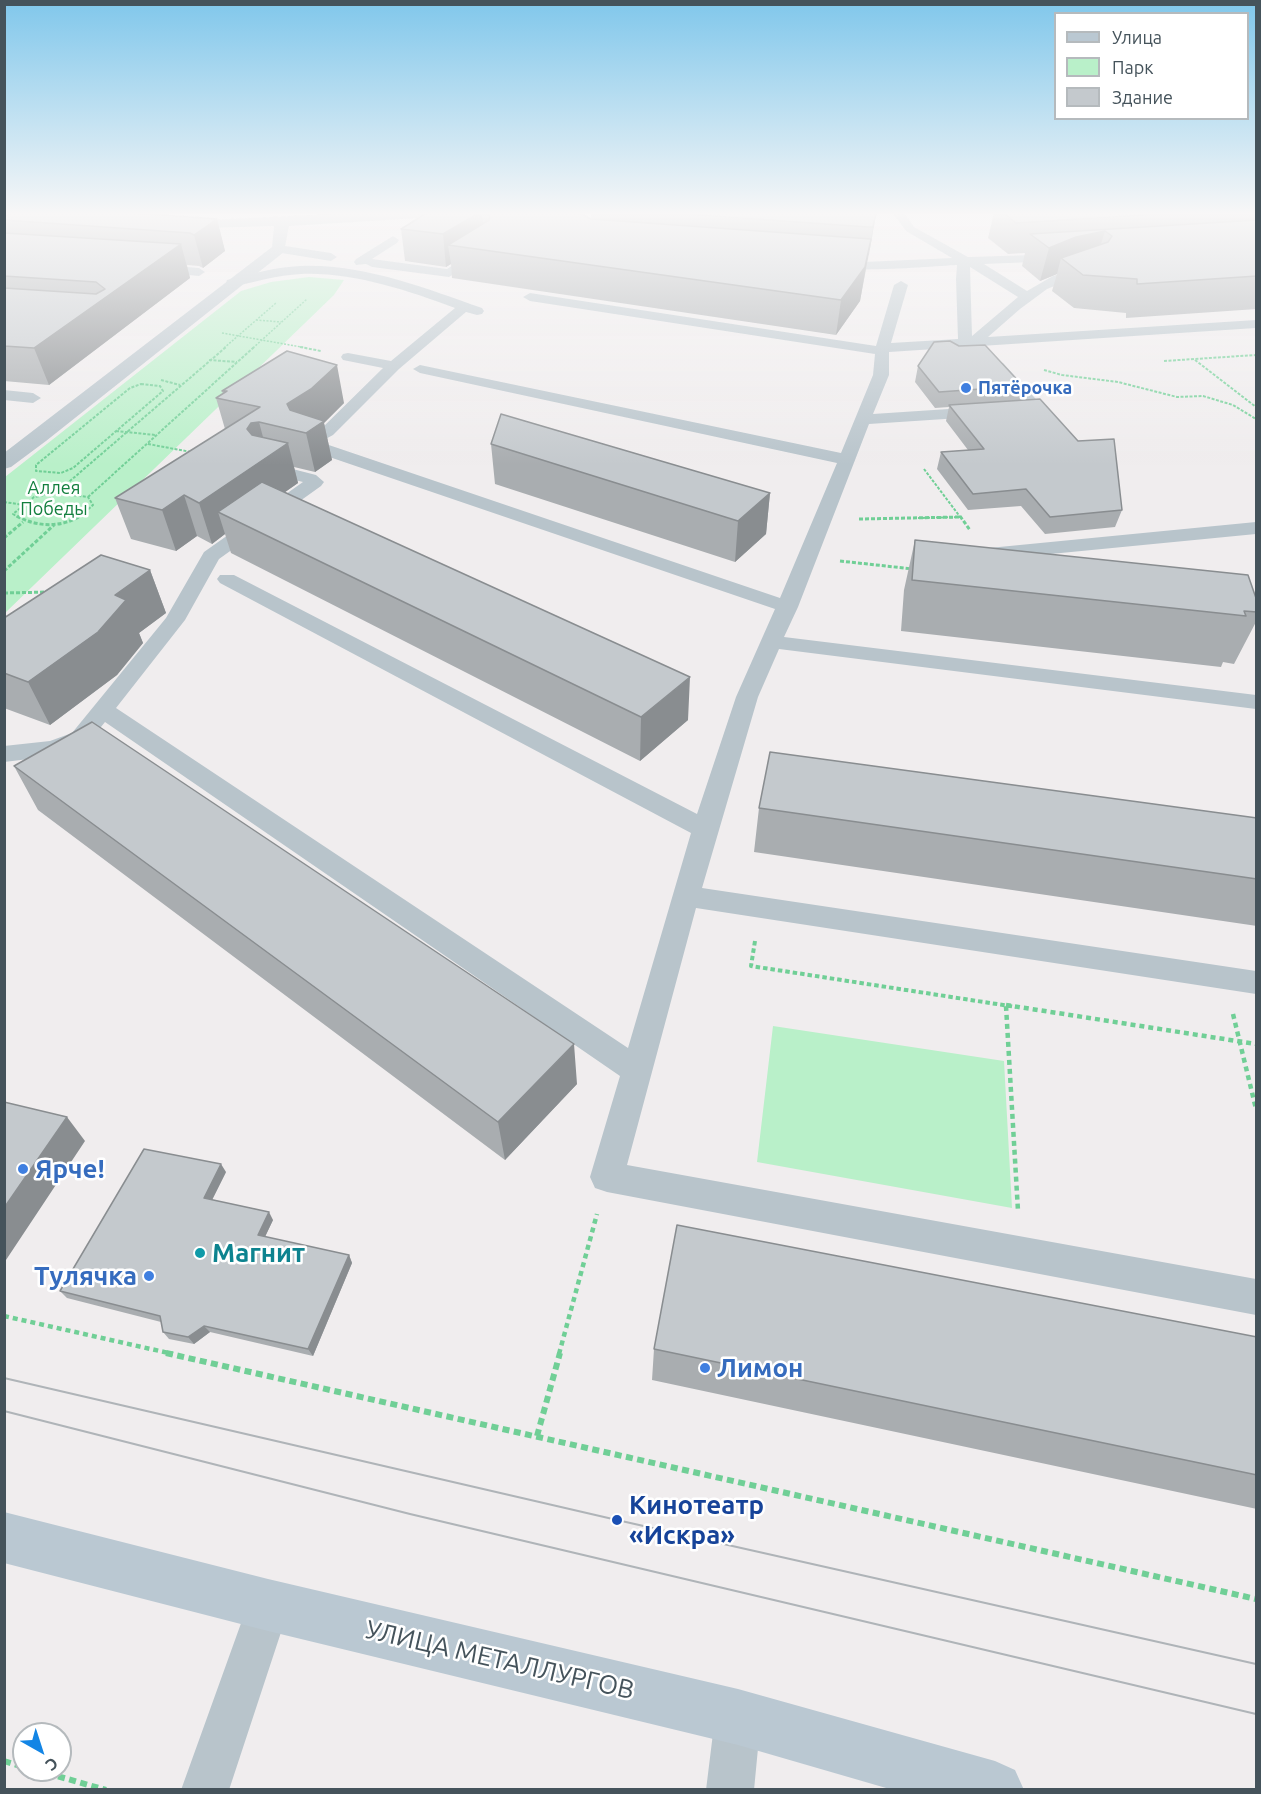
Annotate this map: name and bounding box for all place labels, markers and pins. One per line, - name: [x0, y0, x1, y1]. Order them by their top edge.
- place label: Пятёрочка: [978, 377, 1072, 399]
- marker: Пятёрочка: [959, 381, 973, 395]
- place label: Ярче!: [35, 1153, 105, 1185]
- marker: Ярче!: [16, 1162, 30, 1176]
- place label: Магнит: [212, 1237, 305, 1269]
- marker: Магнит: [193, 1246, 207, 1260]
- place label: Тулячка: [34, 1260, 137, 1292]
- marker: Тулячка: [142, 1269, 156, 1283]
- place label: Лимон: [717, 1352, 803, 1384]
- marker: Лимон: [698, 1361, 712, 1375]
- place label: Кинотеатр «Искра»: [629, 1489, 764, 1550]
- marker: Кинотеатр «Искра»: [610, 1513, 624, 1527]

